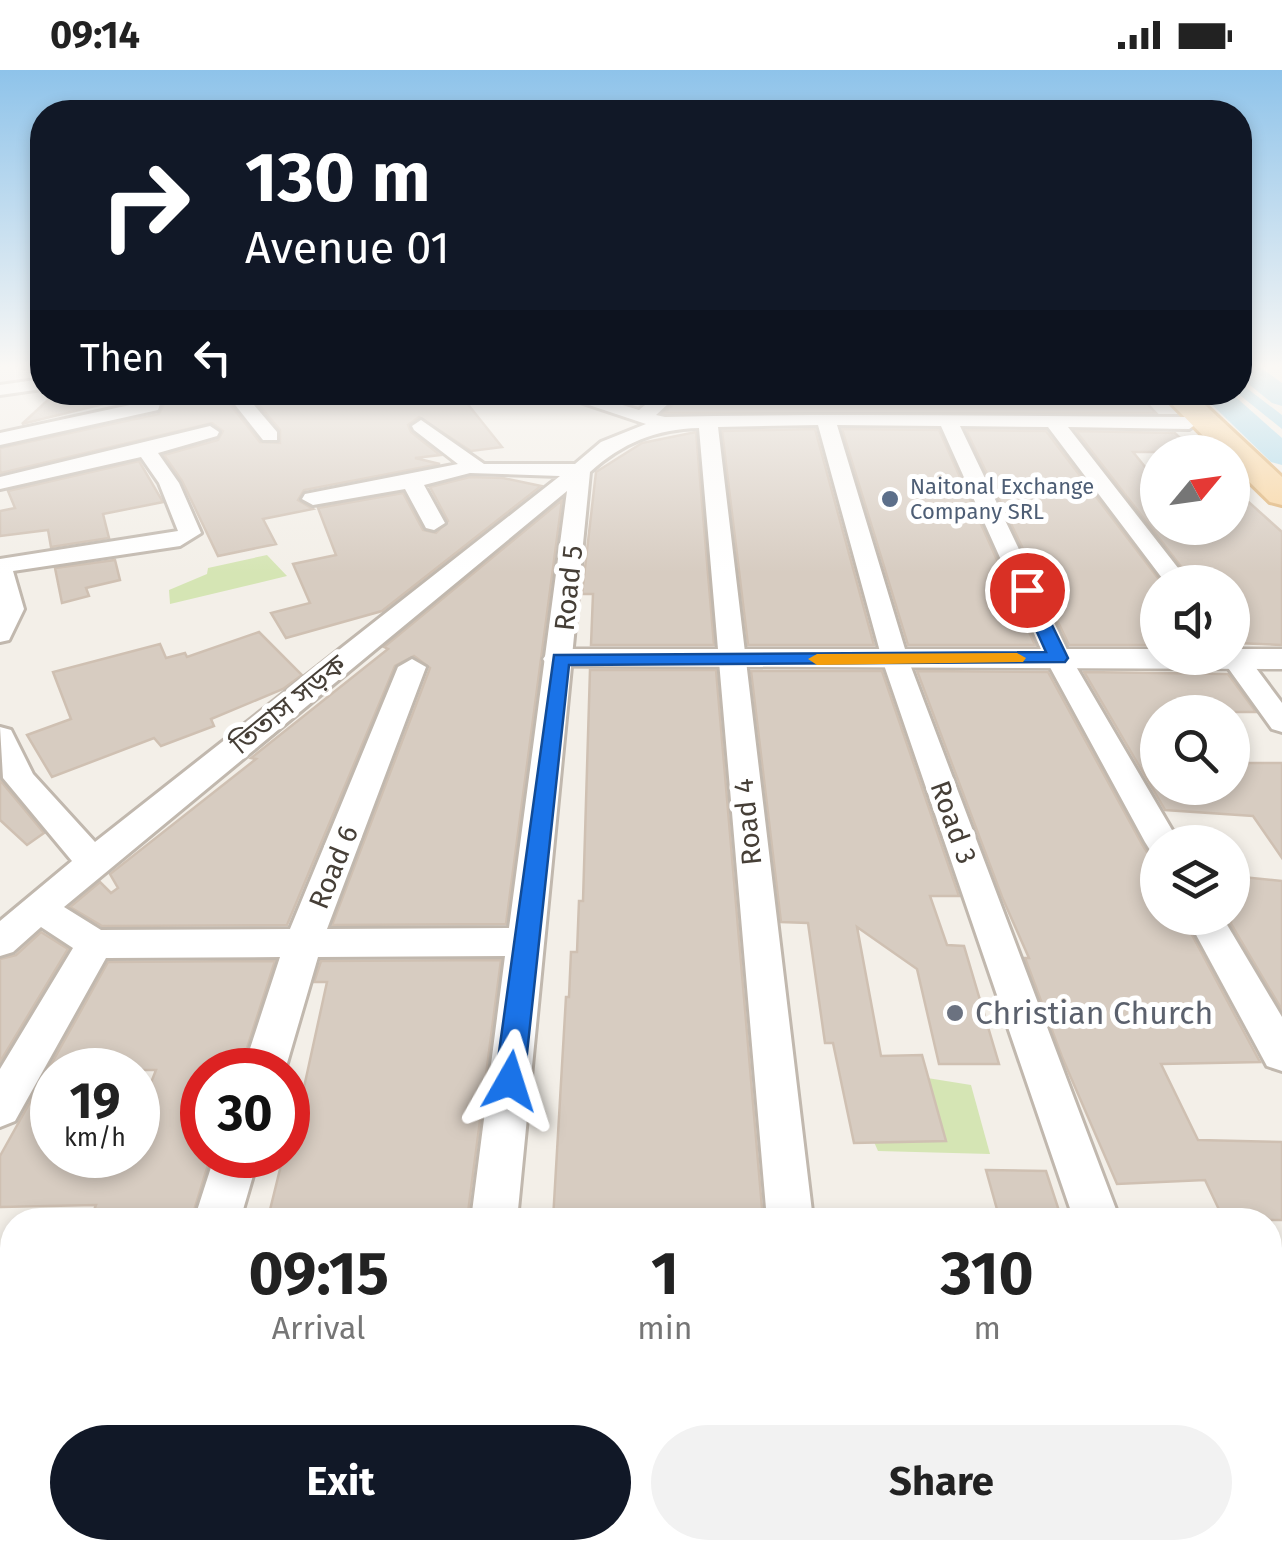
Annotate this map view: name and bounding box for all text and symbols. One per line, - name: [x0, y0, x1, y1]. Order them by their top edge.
- text: 09:14: [50, 12, 140, 58]
- text: 130 m: [245, 136, 431, 220]
- icon: right: [80, 140, 210, 270]
- text: Avenue 01: [245, 221, 450, 275]
- icon: left: [185, 330, 240, 385]
- text: Then: [80, 335, 165, 381]
- north arrow: [1140, 435, 1250, 545]
- map controls: [1140, 435, 1250, 935]
- place label: Naitonal Exchange Company SRL: [910, 473, 1094, 525]
- marker: Naitonal Exchange Company SRL: [879, 488, 901, 510]
- street label: Road 5: [548, 544, 589, 633]
- pin: [985, 548, 1070, 633]
- icon: arrive: [1000, 563, 1055, 618]
- button: sound: [1140, 565, 1250, 675]
- street label: তিতাস সড়ক: [223, 647, 353, 762]
- button: search: [1140, 695, 1250, 805]
- street label: Road 3: [923, 776, 984, 868]
- street label: Road 4: [727, 777, 768, 867]
- street label: Road 6: [302, 821, 365, 914]
- button: layers: [1140, 825, 1250, 935]
- place label: Christian Church: [975, 994, 1213, 1032]
- marker: Christian Church: [944, 1002, 966, 1024]
- position arrow: [458, 1029, 562, 1133]
- speed limit sign: 30: [180, 1048, 310, 1178]
- text: 19: [69, 1071, 121, 1131]
- text: km/h: [64, 1123, 126, 1153]
- text: 09:15: [248, 1238, 389, 1310]
- text: 1: [651, 1238, 679, 1310]
- text: 310: [941, 1238, 1034, 1310]
- text: Arrival: [272, 1309, 365, 1347]
- text: min: [637, 1309, 692, 1347]
- text: m: [973, 1309, 1001, 1347]
- button: Exit: [50, 1425, 631, 1540]
- button: Share: [651, 1425, 1232, 1540]

